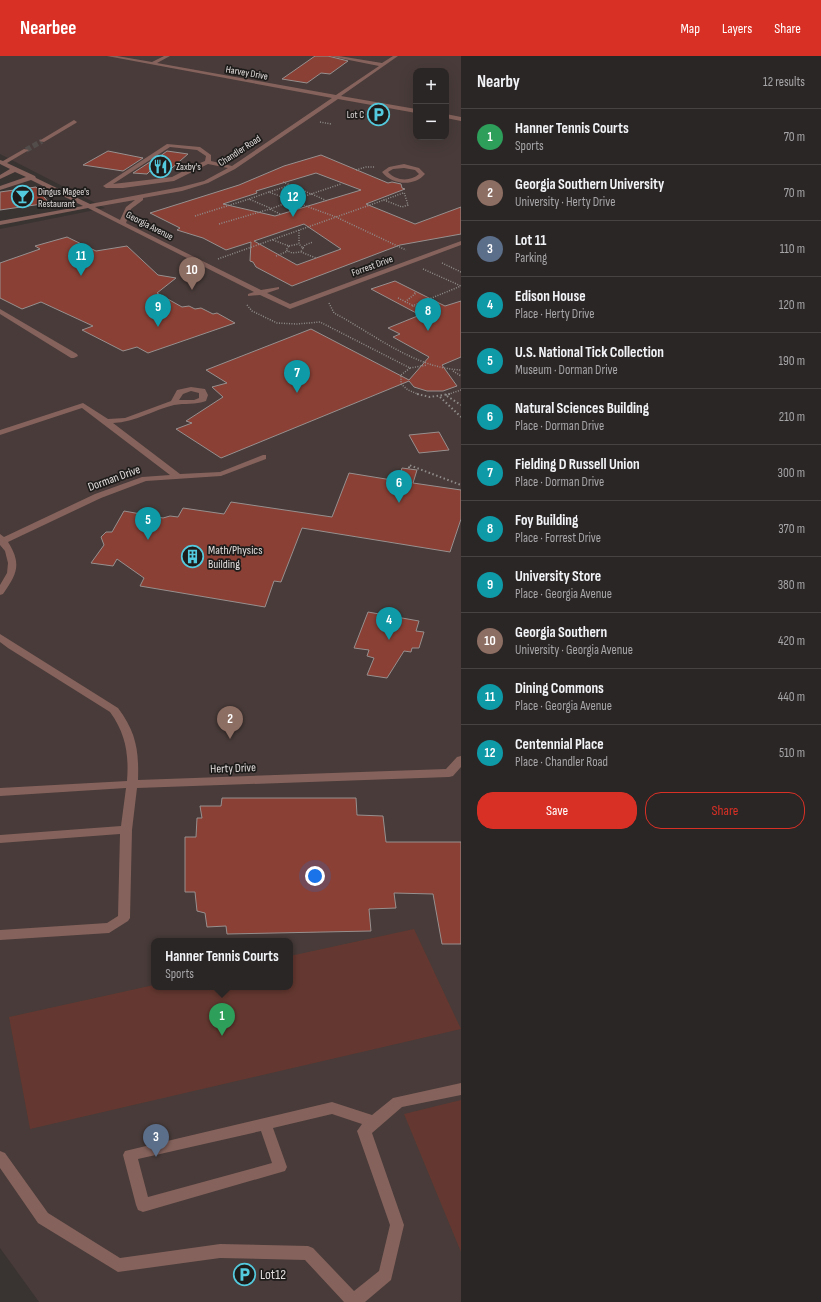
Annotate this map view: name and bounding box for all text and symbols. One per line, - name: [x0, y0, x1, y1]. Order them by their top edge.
- text: Nearbee: [20, 17, 76, 40]
- text: Map: [680, 20, 700, 37]
- text: Layers: [722, 20, 752, 37]
- text: Share: [774, 20, 801, 37]
- street label: Harvey Drive: [225, 63, 269, 83]
- map controls: [413, 68, 449, 140]
- button: +: [413, 68, 449, 104]
- text: Nearby: [477, 72, 520, 92]
- text: 12 results: [763, 74, 805, 90]
- parking icon: Lot C: [366, 101, 392, 127]
- button: −: [413, 104, 449, 140]
- place label: Lot C: [347, 109, 364, 121]
- text: Hanner Tennis Courts: [515, 119, 629, 138]
- text: 1: [487, 129, 493, 145]
- text: 70 m: [784, 129, 805, 145]
- street label: Chandler Road: [216, 133, 263, 169]
- text: Sports: [515, 138, 544, 154]
- restaurant icon: Zaxby's: [148, 153, 174, 179]
- place label: Zaxby's: [176, 161, 201, 173]
- text: Georgia Southern University: [515, 175, 664, 194]
- bar icon: Dingus Magee's Restaurant: [9, 184, 35, 210]
- pin: 12: [280, 184, 306, 217]
- text: 2: [487, 185, 493, 201]
- text: 70 m: [784, 185, 805, 201]
- place label: Dingus Magee's Restaurant: [38, 186, 90, 210]
- text: University · Herty Drive: [515, 194, 615, 210]
- street label: Georgia Avenue: [124, 209, 175, 243]
- text: Lot 11: [515, 231, 546, 250]
- text: 3: [487, 241, 493, 257]
- text: 110 m: [780, 241, 805, 257]
- pin: 11: [68, 243, 94, 276]
- text: Parking: [515, 250, 547, 266]
- street label: Forrest Drive: [350, 253, 395, 279]
- pin: 10: [179, 257, 205, 290]
- text: Edison House: [515, 287, 586, 306]
- pin: 9: [145, 294, 171, 327]
- text: 4: [487, 297, 493, 313]
- text: 120 m: [779, 297, 805, 313]
- pin: 8: [415, 298, 441, 331]
- text: Place · Herty Drive: [515, 306, 595, 322]
- text: U.S. National Tick Collection: [515, 343, 664, 362]
- text: 5: [487, 353, 493, 369]
- text: 190 m: [778, 353, 805, 369]
- pin: 7: [284, 360, 310, 393]
- text: Museum · Dorman Drive: [515, 362, 618, 378]
- text: Natural Sciences Building: [515, 399, 649, 418]
- text: 6: [487, 409, 493, 425]
- text: 210 m: [779, 409, 805, 425]
- text: Place · Dorman Drive: [515, 418, 604, 434]
- text: Fielding D Russell Union: [515, 455, 640, 474]
- street label: Dorman Drive: [86, 462, 143, 495]
- text: 7: [487, 465, 493, 481]
- text: 300 m: [778, 465, 805, 481]
- pin: 6: [386, 470, 412, 503]
- text: Place · Dorman Drive: [515, 474, 604, 490]
- pin: 5: [135, 507, 161, 540]
- text: Foy Building: [515, 511, 578, 530]
- text: 8: [487, 521, 493, 537]
- text: 370 m: [778, 521, 805, 537]
- text: Place · Forrest Drive: [515, 530, 601, 546]
- place label: Math/Physics Building: [208, 543, 262, 572]
- building icon: Math/Physics Building: [180, 544, 206, 570]
- text: University Store: [515, 567, 601, 586]
- text: 9: [487, 577, 493, 593]
- text: 380 m: [778, 577, 805, 593]
- text: Place · Georgia Avenue: [515, 586, 612, 602]
- pin: 4: [376, 607, 402, 640]
- text: Georgia Southern: [515, 623, 607, 642]
- text: 10: [484, 633, 496, 649]
- text: 420 m: [778, 633, 805, 649]
- text: University · Georgia Avenue: [515, 642, 633, 658]
- text: Dining Commons: [515, 679, 604, 698]
- text: 11: [485, 689, 495, 705]
- text: 440 m: [778, 689, 805, 705]
- text: Place · Georgia Avenue: [515, 698, 612, 714]
- pin: 2: [217, 706, 243, 739]
- text: Centennial Place: [515, 735, 604, 754]
- text: 12: [485, 745, 495, 761]
- text: 510 m: [779, 745, 805, 761]
- text: Place · Chandler Road: [515, 754, 608, 770]
- street label: Herty Drive: [210, 760, 256, 777]
- button: Save: [477, 792, 637, 829]
- button: Share: [645, 792, 805, 829]
- your location: [305, 866, 325, 886]
- popup: [151, 938, 293, 990]
- text: Hanner Tennis Courts: [165, 947, 279, 966]
- text: Sports: [165, 966, 194, 982]
- pin: 1: [209, 1003, 235, 1036]
- pin: 3: [143, 1124, 169, 1157]
- parking icon: Lot12: [232, 1261, 258, 1287]
- place label: Lot12: [260, 1266, 286, 1283]

